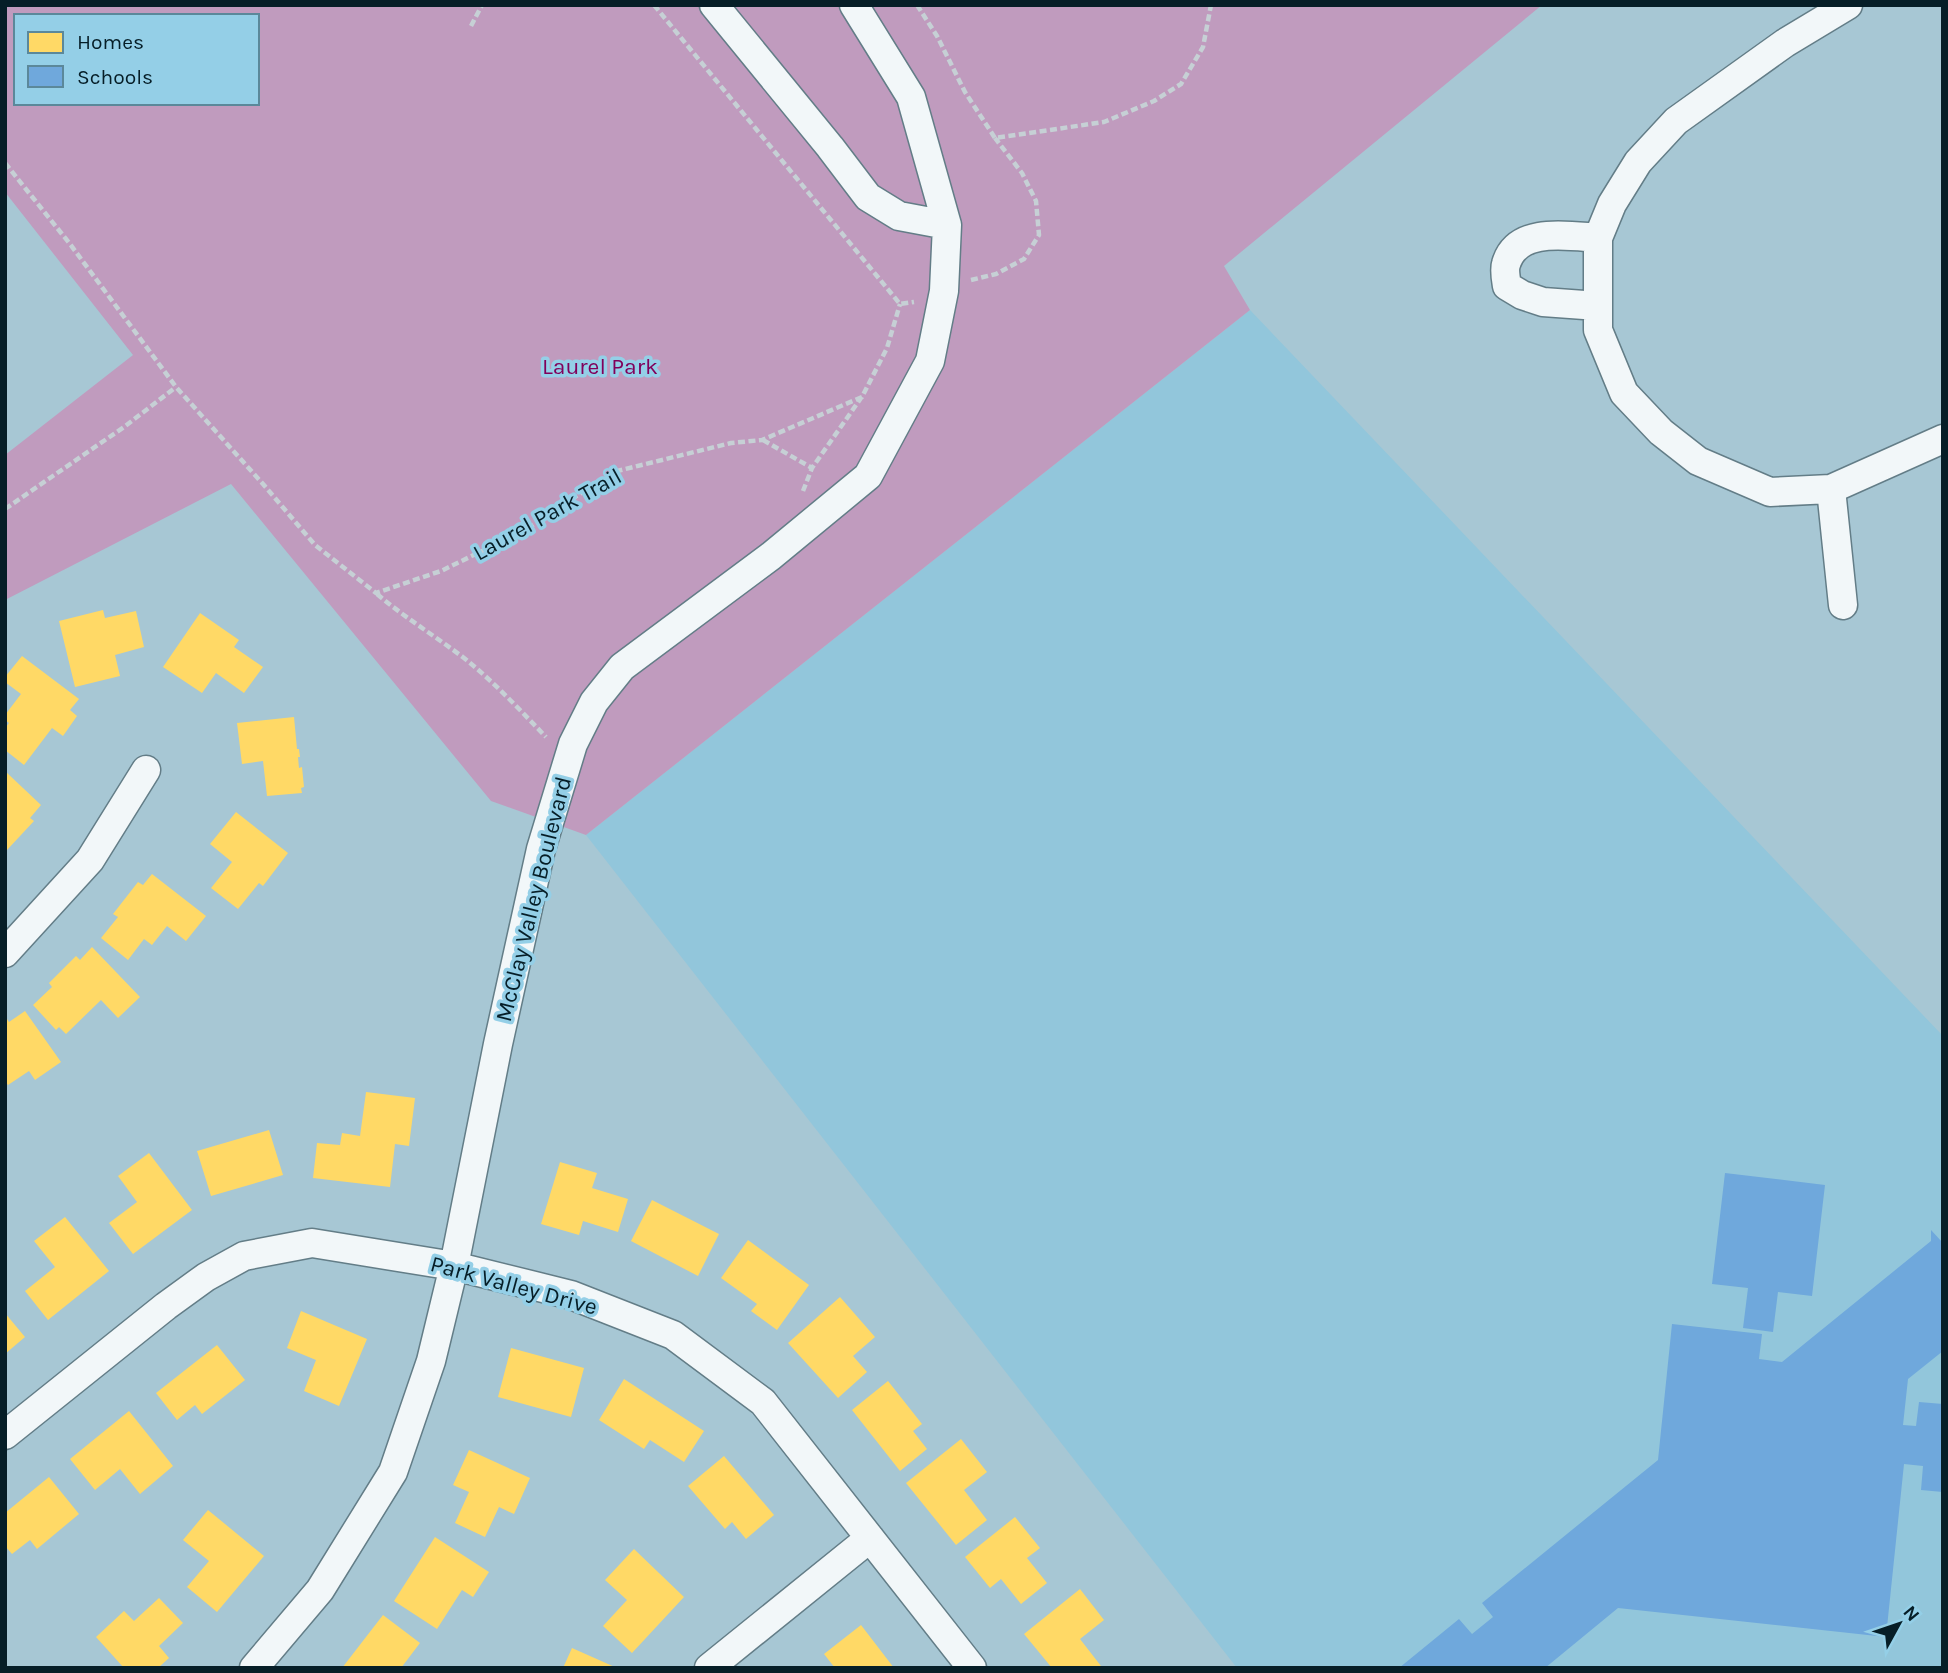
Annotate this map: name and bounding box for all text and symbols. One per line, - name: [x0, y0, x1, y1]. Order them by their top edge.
- legend: [14, 14, 259, 105]
- text: Homes: [77, 30, 144, 54]
- text: Schools: [77, 65, 153, 89]
- park label: Laurel Park: [542, 353, 658, 380]
- street label: Laurel Park Trail: [468, 462, 626, 566]
- street label: McClay Valley Boulevard: [490, 774, 577, 1024]
- street label: Park Valley Drive: [428, 1250, 600, 1321]
- north arrow: [1864, 1589, 1934, 1659]
- text: N: [1898, 1601, 1924, 1626]

